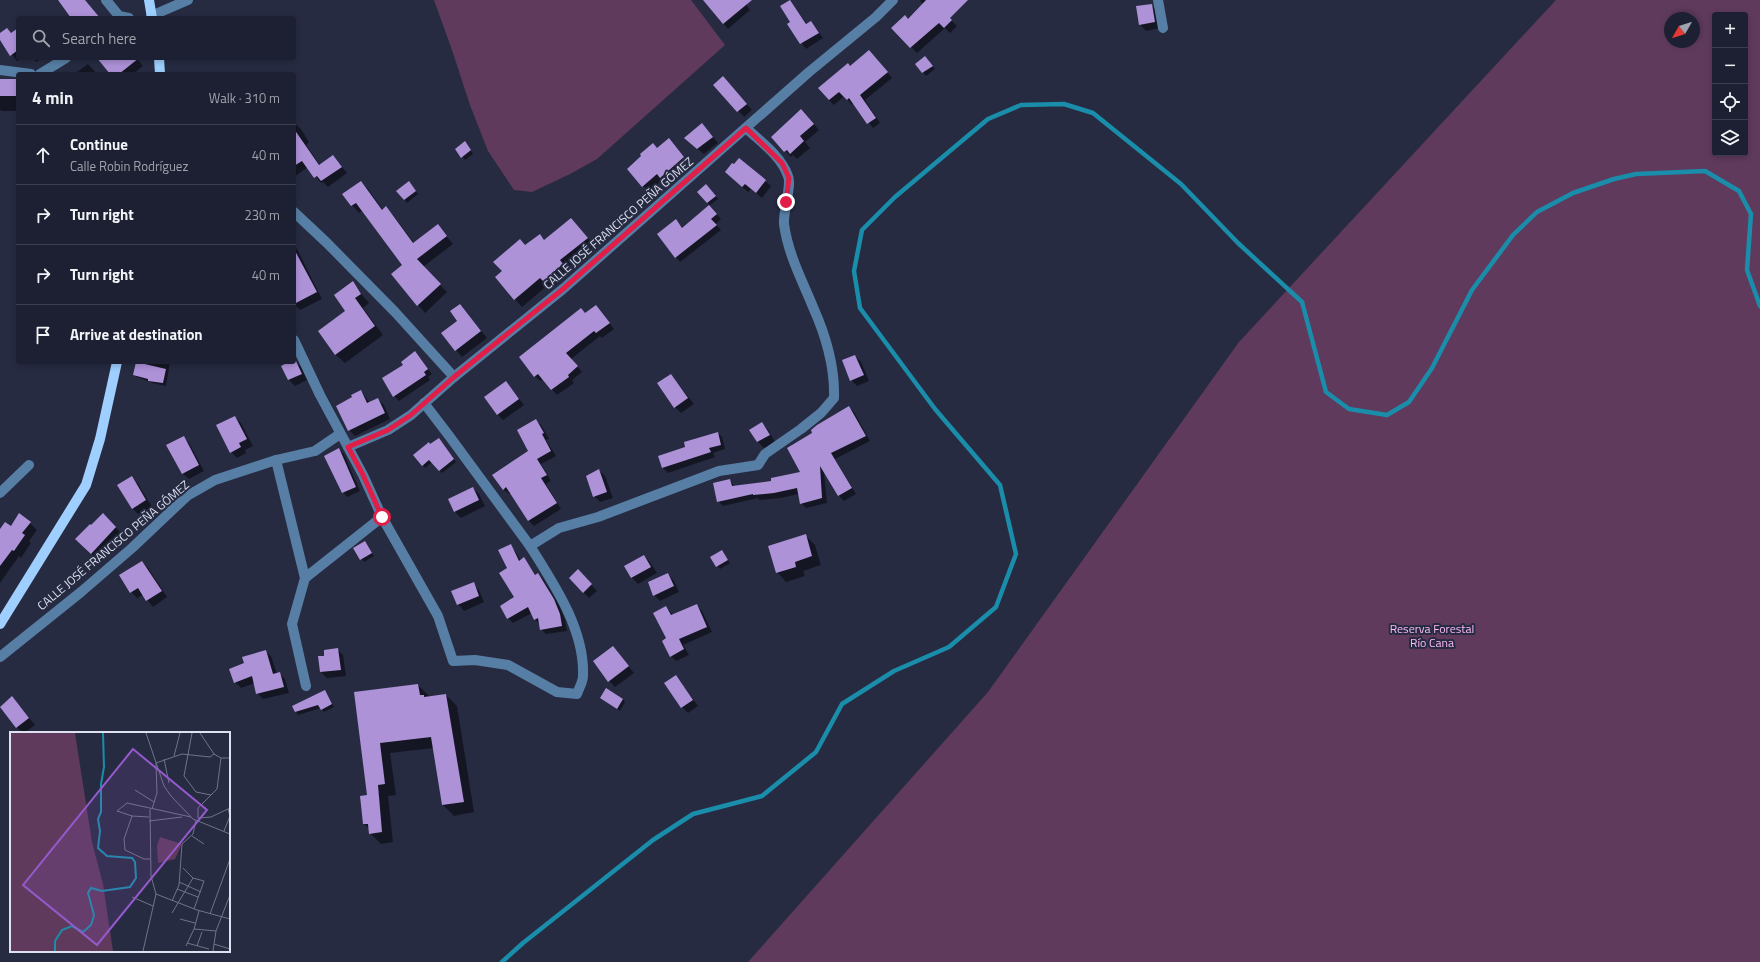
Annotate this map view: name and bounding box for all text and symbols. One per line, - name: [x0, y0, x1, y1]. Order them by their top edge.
- north arrow: [1664, 12, 1700, 48]
- map controls: [1712, 12, 1748, 156]
- button: +: [1712, 12, 1748, 48]
- search box: [16, 16, 296, 60]
- icon: search: [30, 27, 52, 49]
- text: Search here: [62, 27, 136, 50]
- button: −: [1712, 48, 1748, 84]
- button: locate: [1712, 84, 1748, 120]
- text: 4 min: [32, 85, 73, 111]
- text: Walk · 310 m: [209, 88, 280, 108]
- button: layers: [1712, 120, 1748, 156]
- text: Continue: [70, 133, 128, 156]
- icon: ahead: [32, 144, 54, 166]
- text: 40 m: [252, 145, 280, 165]
- street label: CALLE JOSÉ FRANCISCO PEÑA GÓMEZ: [539, 152, 697, 294]
- text: Calle Robin Rodríguez: [70, 156, 188, 176]
- route end: [777, 193, 795, 211]
- text: Turn right: [70, 203, 134, 226]
- icon: right: [32, 204, 54, 226]
- text: 230 m: [244, 205, 280, 225]
- text: Turn right: [70, 263, 134, 286]
- icon: right: [32, 264, 54, 286]
- text: 40 m: [252, 265, 280, 285]
- text: Arrive at destination: [70, 323, 203, 346]
- icon: arrive: [32, 324, 54, 346]
- street label: CALLE JOSÉ FRANCISCO PEÑA GÓMEZ: [33, 476, 193, 614]
- route start: [373, 508, 391, 526]
- park label: Reserva Forestal Río Cana: [1390, 619, 1474, 652]
- inset map: [10, 732, 230, 952]

